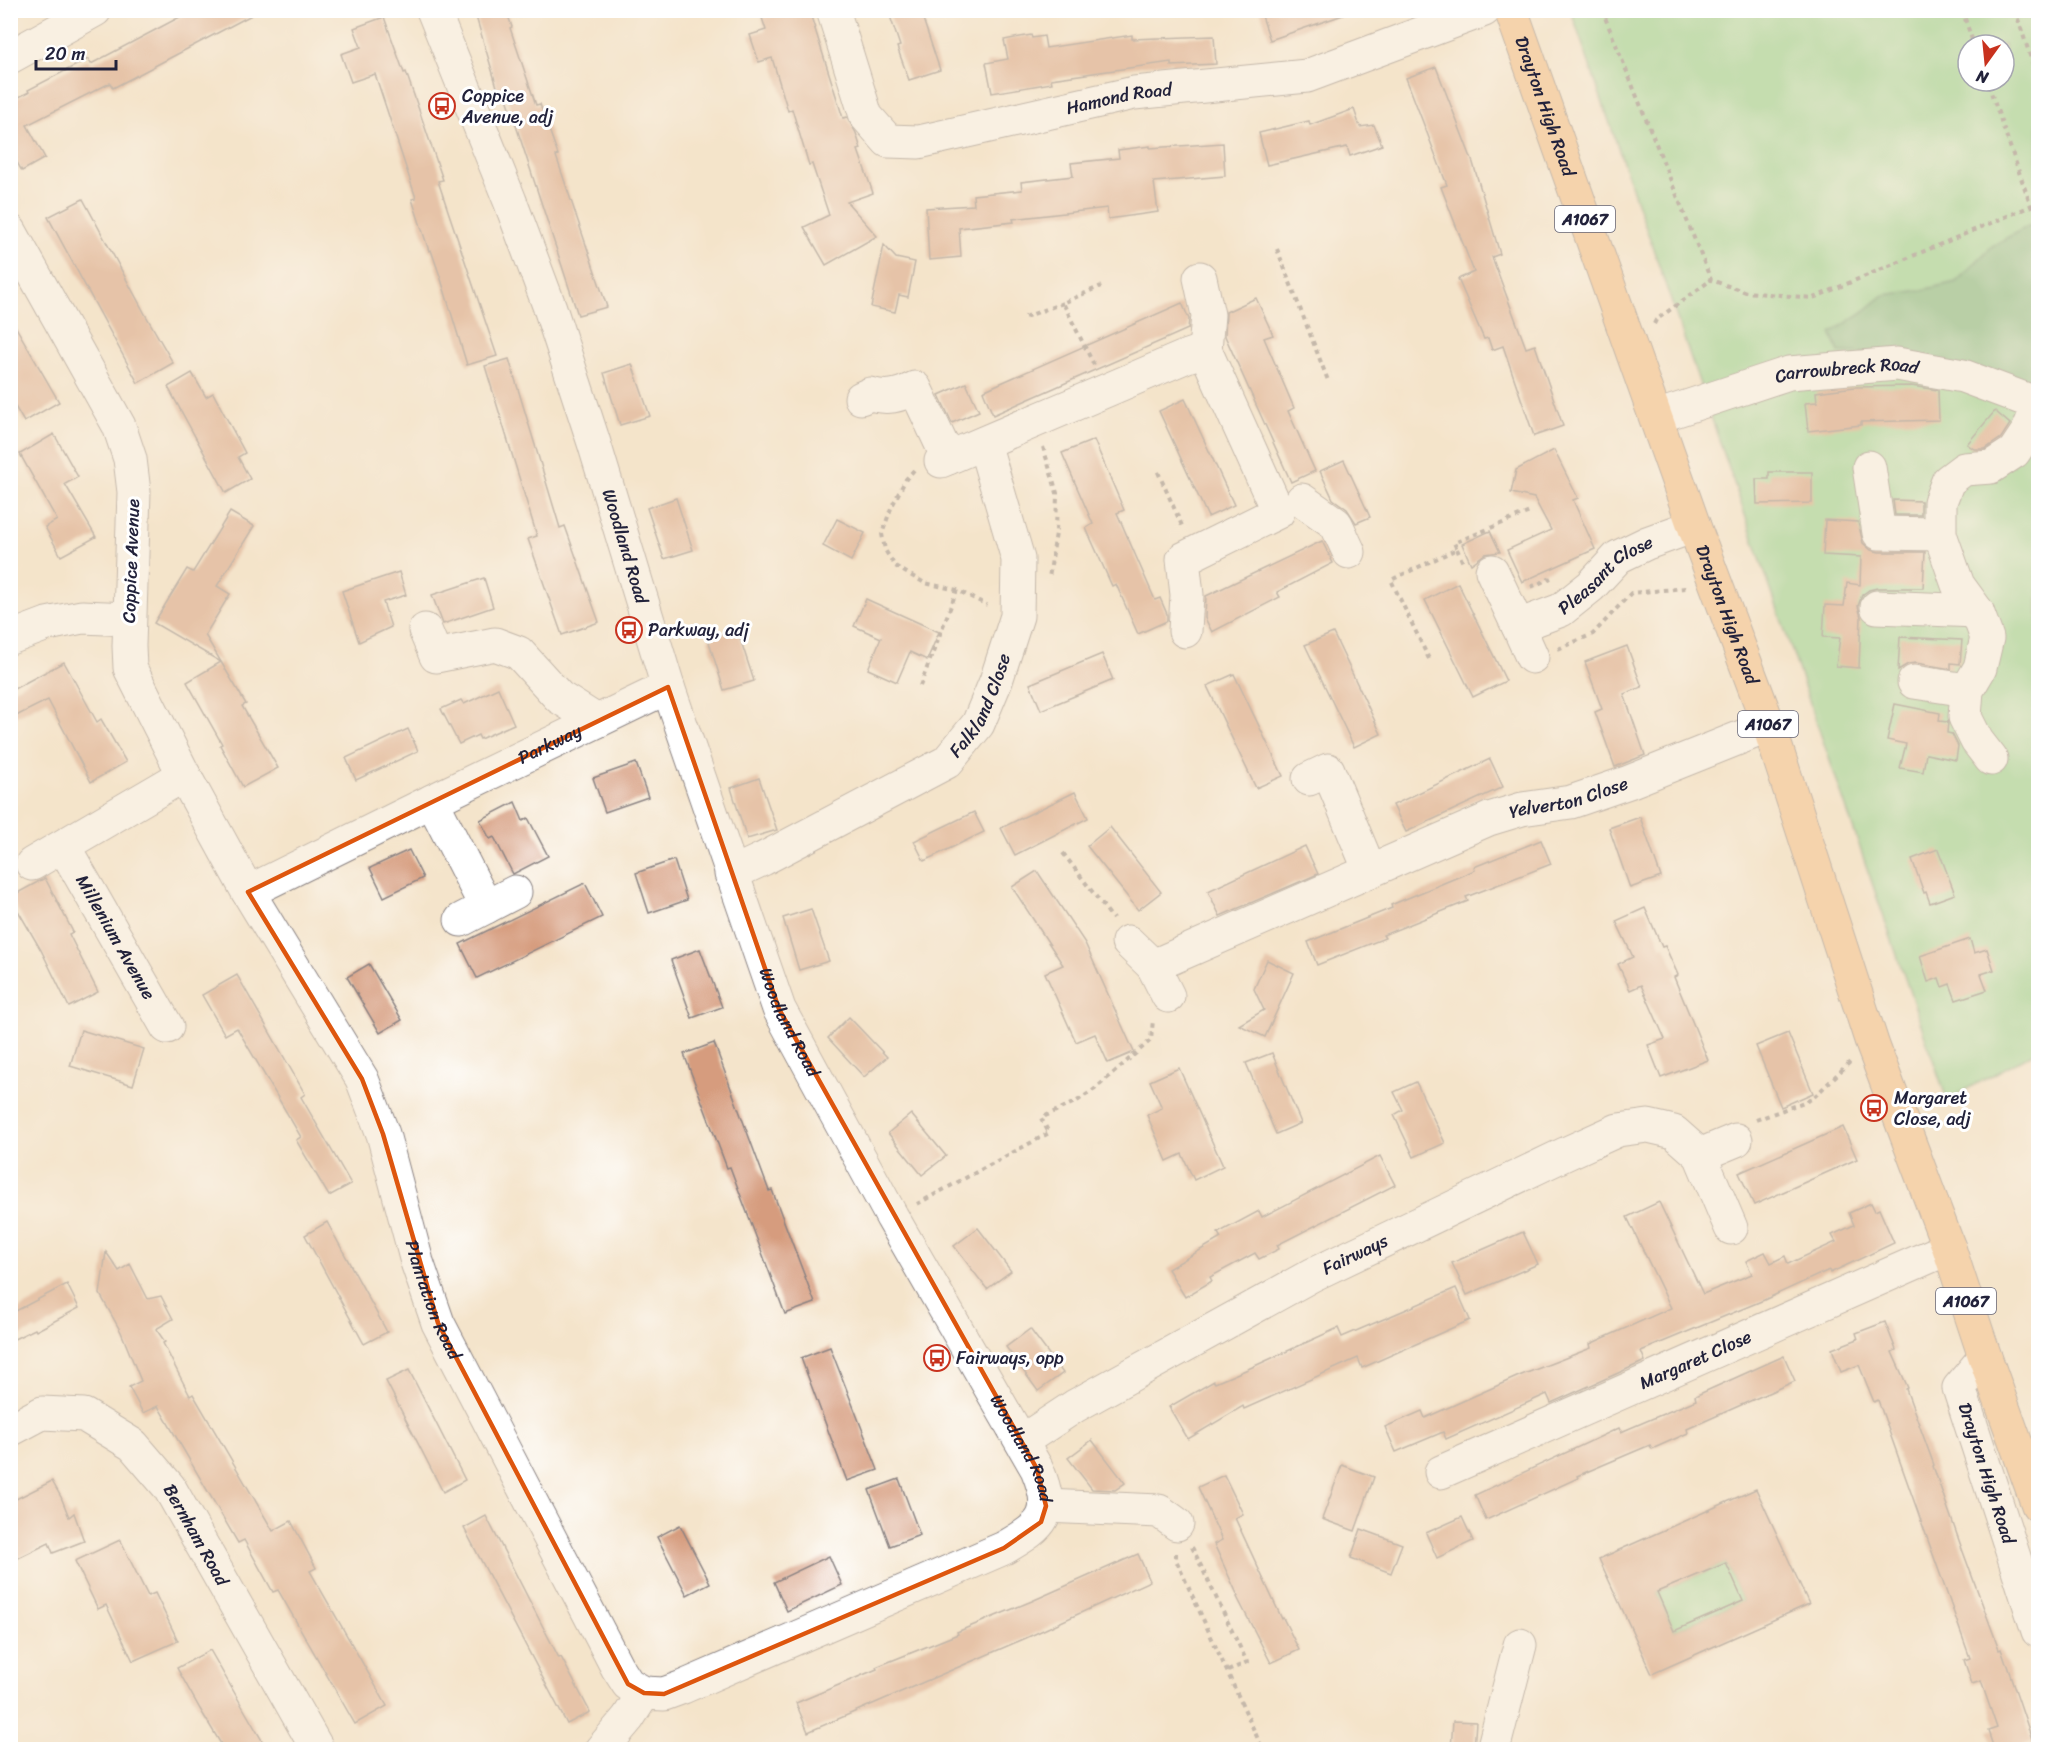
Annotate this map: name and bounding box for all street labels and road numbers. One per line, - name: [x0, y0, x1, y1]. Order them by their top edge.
- street label: Drayton High Road: [1505, 32, 1585, 182]
- street label: Hamond Road: [1063, 73, 1175, 124]
- road number: A1067: [1555, 206, 1615, 232]
- street label: Carrowbreck Road: [1770, 348, 1923, 393]
- street label: Woodland Road: [593, 485, 658, 609]
- street label: Coppice Avenue: [113, 498, 149, 624]
- street label: Pleasant Close: [1550, 526, 1657, 623]
- street label: Drayton High Road: [1686, 540, 1768, 690]
- street label: Falkland Close: [941, 649, 1020, 765]
- road number: A1067: [1738, 711, 1798, 737]
- street label: Parkway: [512, 715, 588, 773]
- street label: Yelverton Close: [1505, 767, 1632, 828]
- street label: Millenium Avenue: [67, 868, 164, 1006]
- street label: Woodland Road: [750, 963, 830, 1084]
- street label: Fairways: [1316, 1225, 1394, 1284]
- street label: Plantation Road: [396, 1236, 471, 1367]
- road number: A1067: [1936, 1288, 1996, 1314]
- street label: Margaret Close: [1634, 1321, 1757, 1399]
- street label: Woodland Road: [981, 1388, 1062, 1505]
- street label: Drayton High Road: [1949, 1398, 2025, 1549]
- street label: Bernham Road: [154, 1478, 239, 1593]

